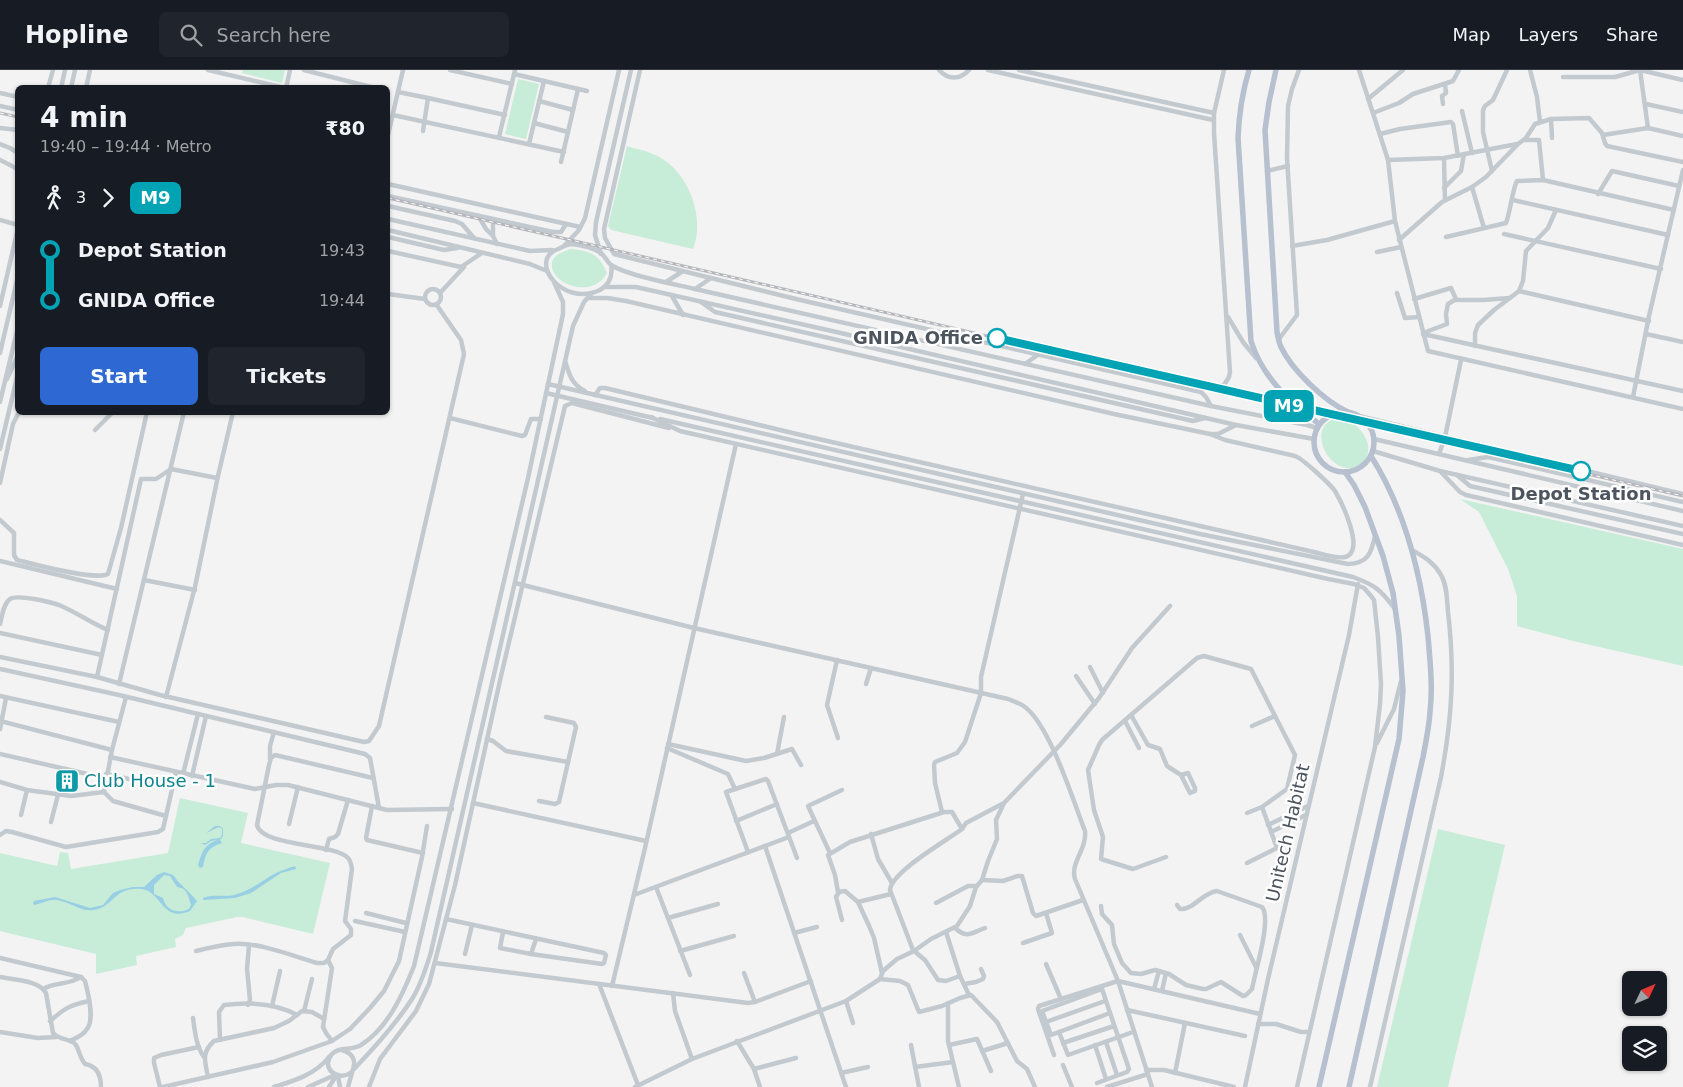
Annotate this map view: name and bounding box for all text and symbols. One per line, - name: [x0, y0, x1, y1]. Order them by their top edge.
- search box: [159, 12, 509, 57]
- text: Hopline: [25, 21, 129, 49]
- icon: search: [177, 21, 205, 49]
- text: Search here: [217, 24, 331, 46]
- text: Map: [1452, 24, 1490, 45]
- text: Layers: [1518, 24, 1578, 45]
- text: Share: [1606, 24, 1658, 45]
- text: 4 min: [40, 101, 128, 134]
- text: ₹80: [325, 117, 365, 139]
- text: 19:40 – 19:44 · Metro: [40, 137, 212, 156]
- icon: walk: [40, 184, 68, 212]
- icon: forward: [94, 184, 122, 212]
- text: M9: [140, 187, 171, 208]
- text: 3: [76, 188, 86, 207]
- text: Depot Station: [78, 239, 227, 261]
- text: 19:43: [319, 241, 365, 260]
- text: GNIDA Office: [78, 289, 215, 311]
- text: 19:44: [319, 291, 365, 310]
- place label: GNIDA Office: [853, 327, 983, 348]
- marker: GNIDA Office: [987, 328, 1007, 348]
- button: Start: [40, 347, 198, 405]
- button: Tickets: [208, 347, 365, 405]
- line badge: M9: [1266, 390, 1312, 422]
- text: M9: [1274, 395, 1304, 416]
- marker: Depot Station: [1571, 461, 1591, 481]
- place label: Depot Station: [1511, 483, 1651, 504]
- street label: Unitech Habitat: [1261, 762, 1314, 904]
- building icon: Club House - 1: [54, 768, 80, 794]
- place label: Club House - 1: [84, 770, 216, 791]
- north arrow: [1622, 971, 1668, 1016]
- map controls: [1622, 971, 1667, 1071]
- button: layers: [1622, 1026, 1667, 1071]

